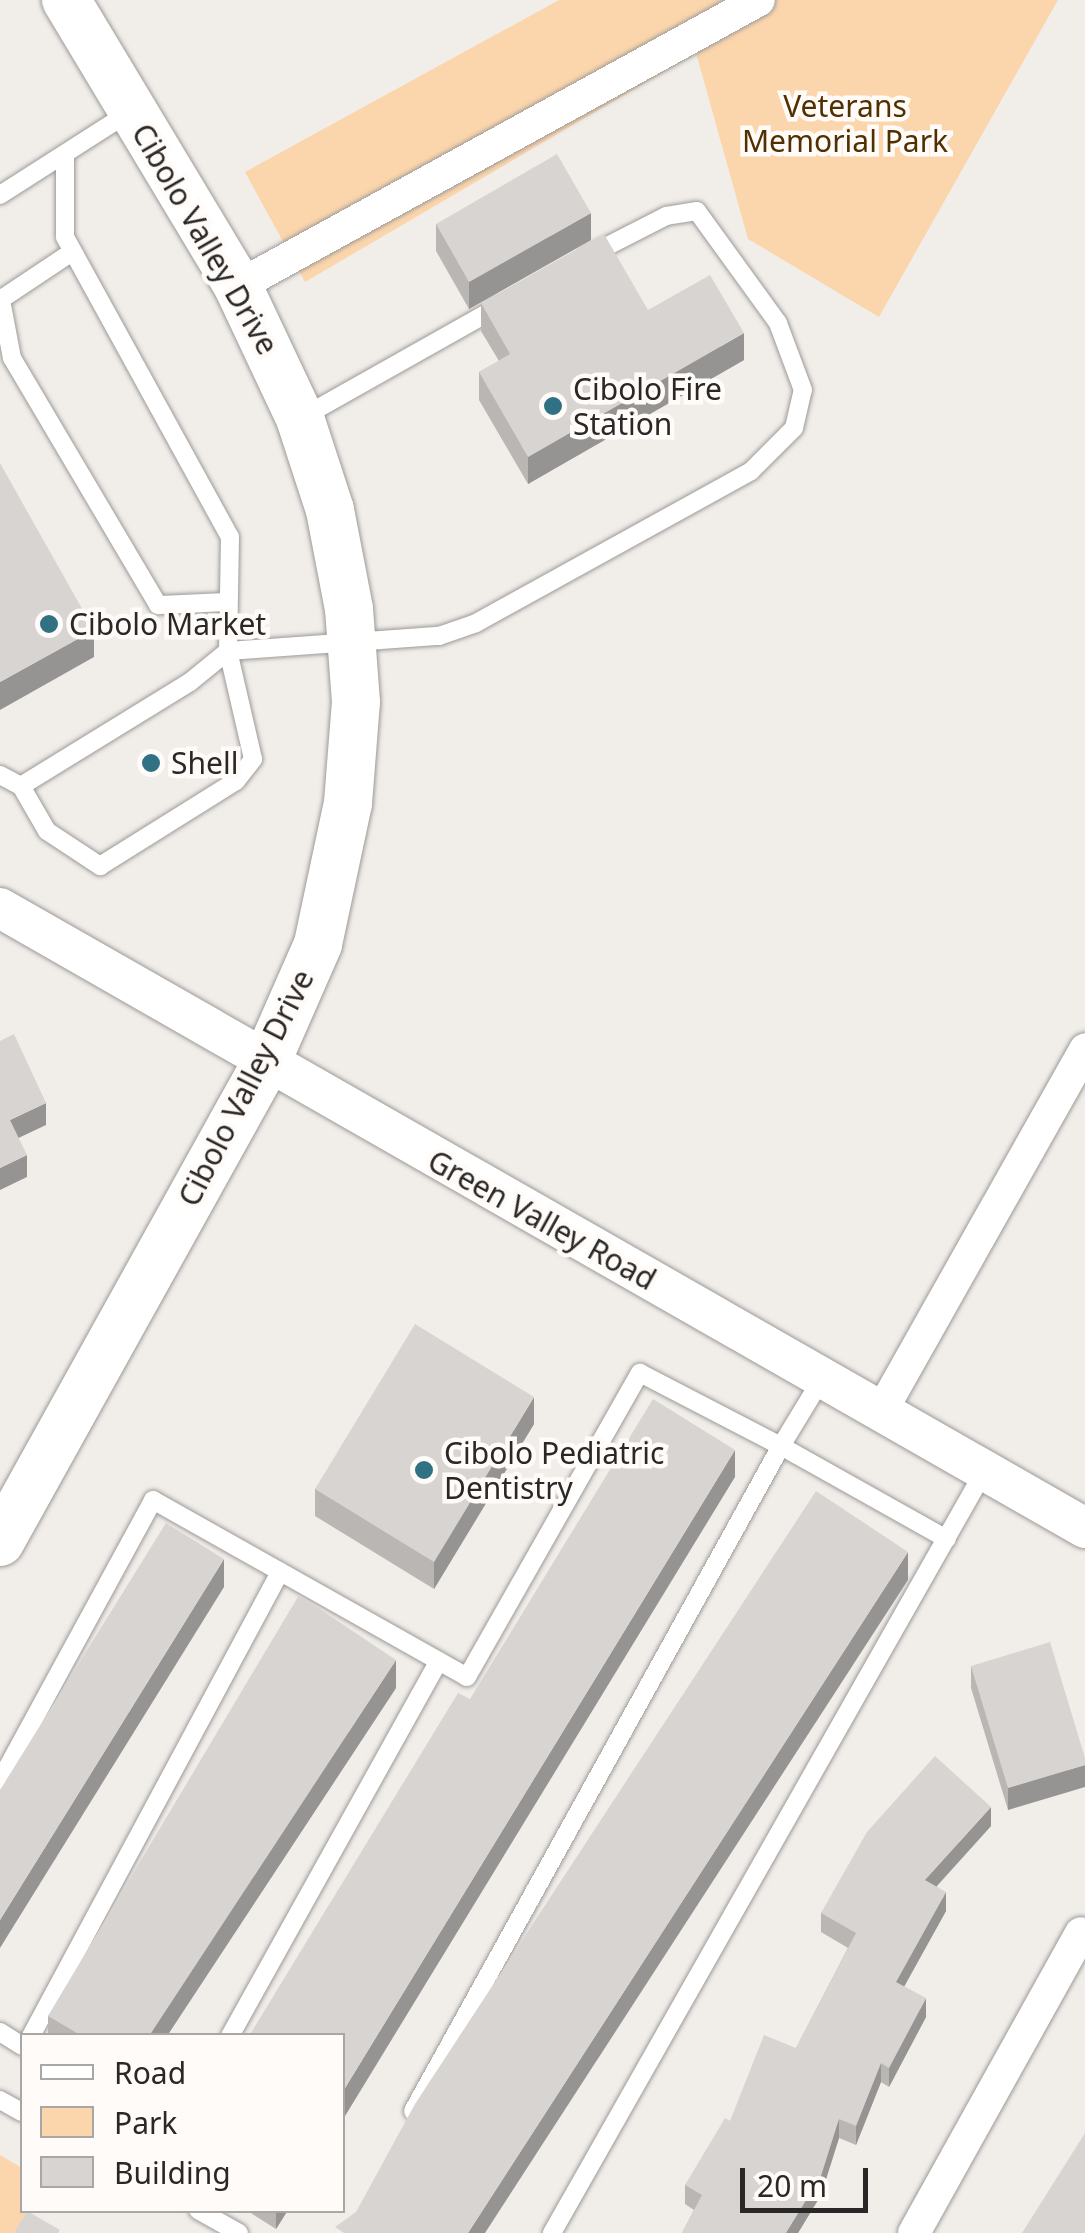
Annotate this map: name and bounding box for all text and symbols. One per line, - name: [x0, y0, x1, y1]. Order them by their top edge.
- park label: Veterans Memorial Park: [742, 88, 948, 158]
- street label: Cibolo Valley Drive: [124, 117, 286, 361]
- place label: Cibolo Fire Station: [573, 371, 722, 442]
- marker: Cibolo Fire Station: [542, 395, 564, 417]
- place label: Cibolo Market: [69, 606, 266, 642]
- marker: Cibolo Market: [38, 613, 60, 635]
- place label: Shell: [171, 745, 238, 781]
- marker: Shell: [140, 752, 162, 774]
- street label: Cibolo Valley Drive: [171, 964, 321, 1212]
- street label: Green Valley Road: [422, 1142, 662, 1298]
- place label: Cibolo Pediatric Dentistry: [444, 1435, 664, 1506]
- marker: Cibolo Pediatric Dentistry: [413, 1459, 435, 1481]
- legend: [20, 2033, 345, 2213]
- text: Road: [114, 2052, 186, 2093]
- text: Park: [114, 2102, 177, 2143]
- scale bar: [745, 2148, 872, 2210]
- text: Building: [114, 2152, 231, 2193]
- text: 20 m: [757, 2165, 827, 2206]

